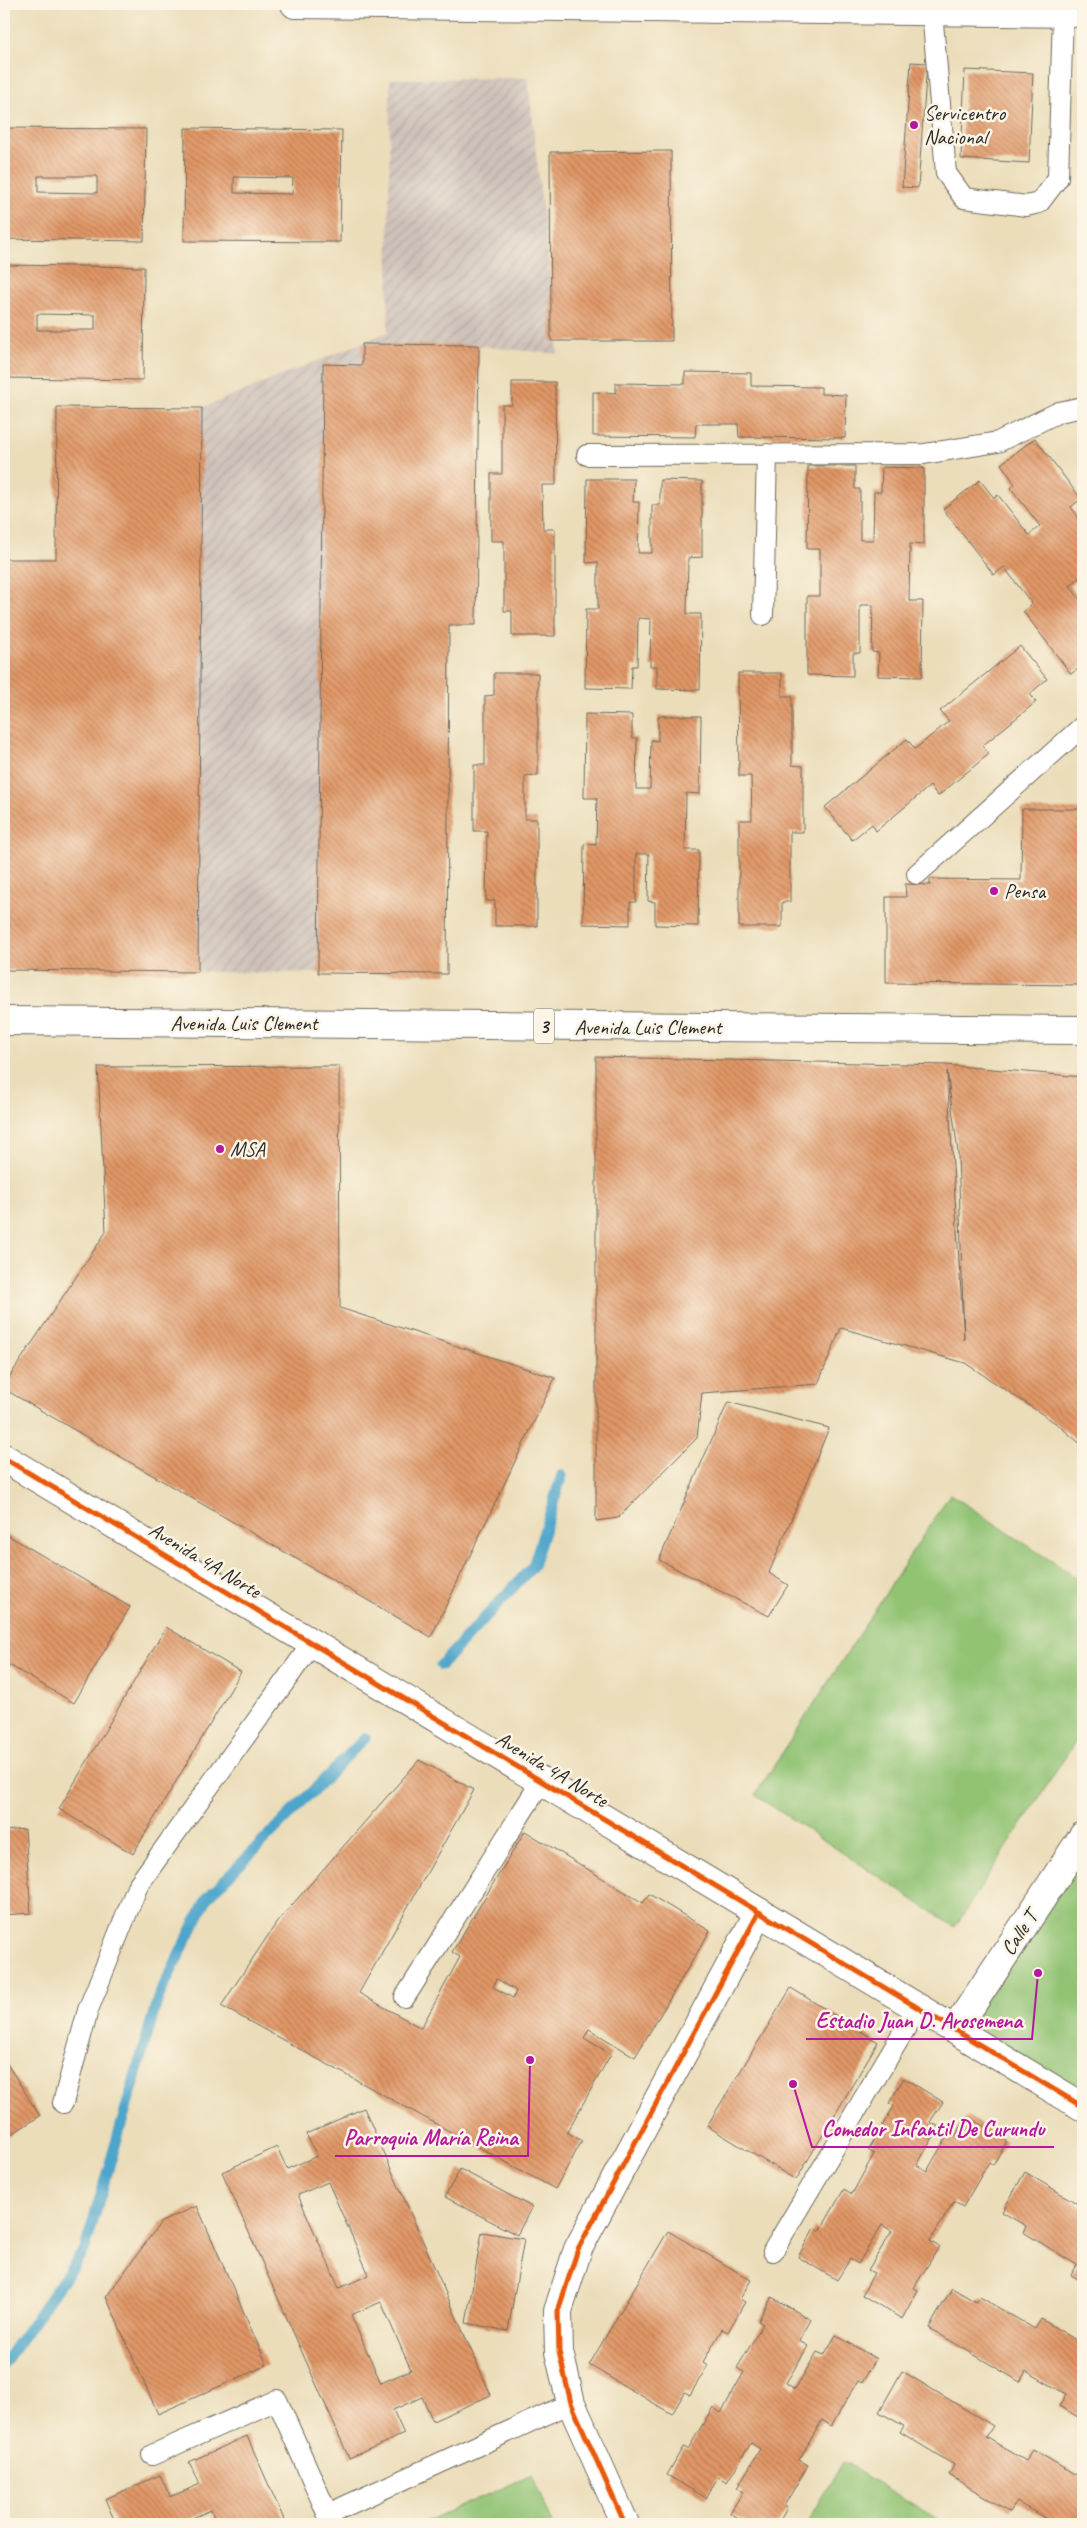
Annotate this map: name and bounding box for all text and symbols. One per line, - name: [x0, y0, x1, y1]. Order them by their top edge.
- place label: Servicentro Nacional: [924, 100, 1007, 150]
- marker: Servicentro Nacional: [908, 119, 920, 131]
- place label: Pensa: [1004, 878, 1047, 904]
- marker: Pensa: [988, 885, 1000, 897]
- road number: 3: [534, 1008, 554, 1044]
- street label: Avenida Luis Clement: [170, 1010, 320, 1036]
- street label: Avenida Luis Clement: [574, 1014, 724, 1040]
- place label: MSA: [230, 1136, 266, 1162]
- marker: MSA: [214, 1143, 226, 1155]
- street label: Avenida 4A Norte: [144, 1516, 267, 1604]
- street label: Avenida 4A Norte: [491, 1725, 614, 1813]
- street label: Calle T: [995, 1901, 1046, 1960]
- callout: Estadio Juan D. Arosemena: [806, 2002, 1032, 2039]
- text: Estadio Juan D. Arosemena: [816, 2007, 1024, 2035]
- callout: Comedor Infantil De Curundu: [812, 2110, 1054, 2147]
- text: Comedor Infantil De Curundu: [822, 2115, 1046, 2143]
- callout: Parroquia María Reina: [335, 2119, 528, 2156]
- text: Parroquia María Reina: [344, 2124, 520, 2152]

